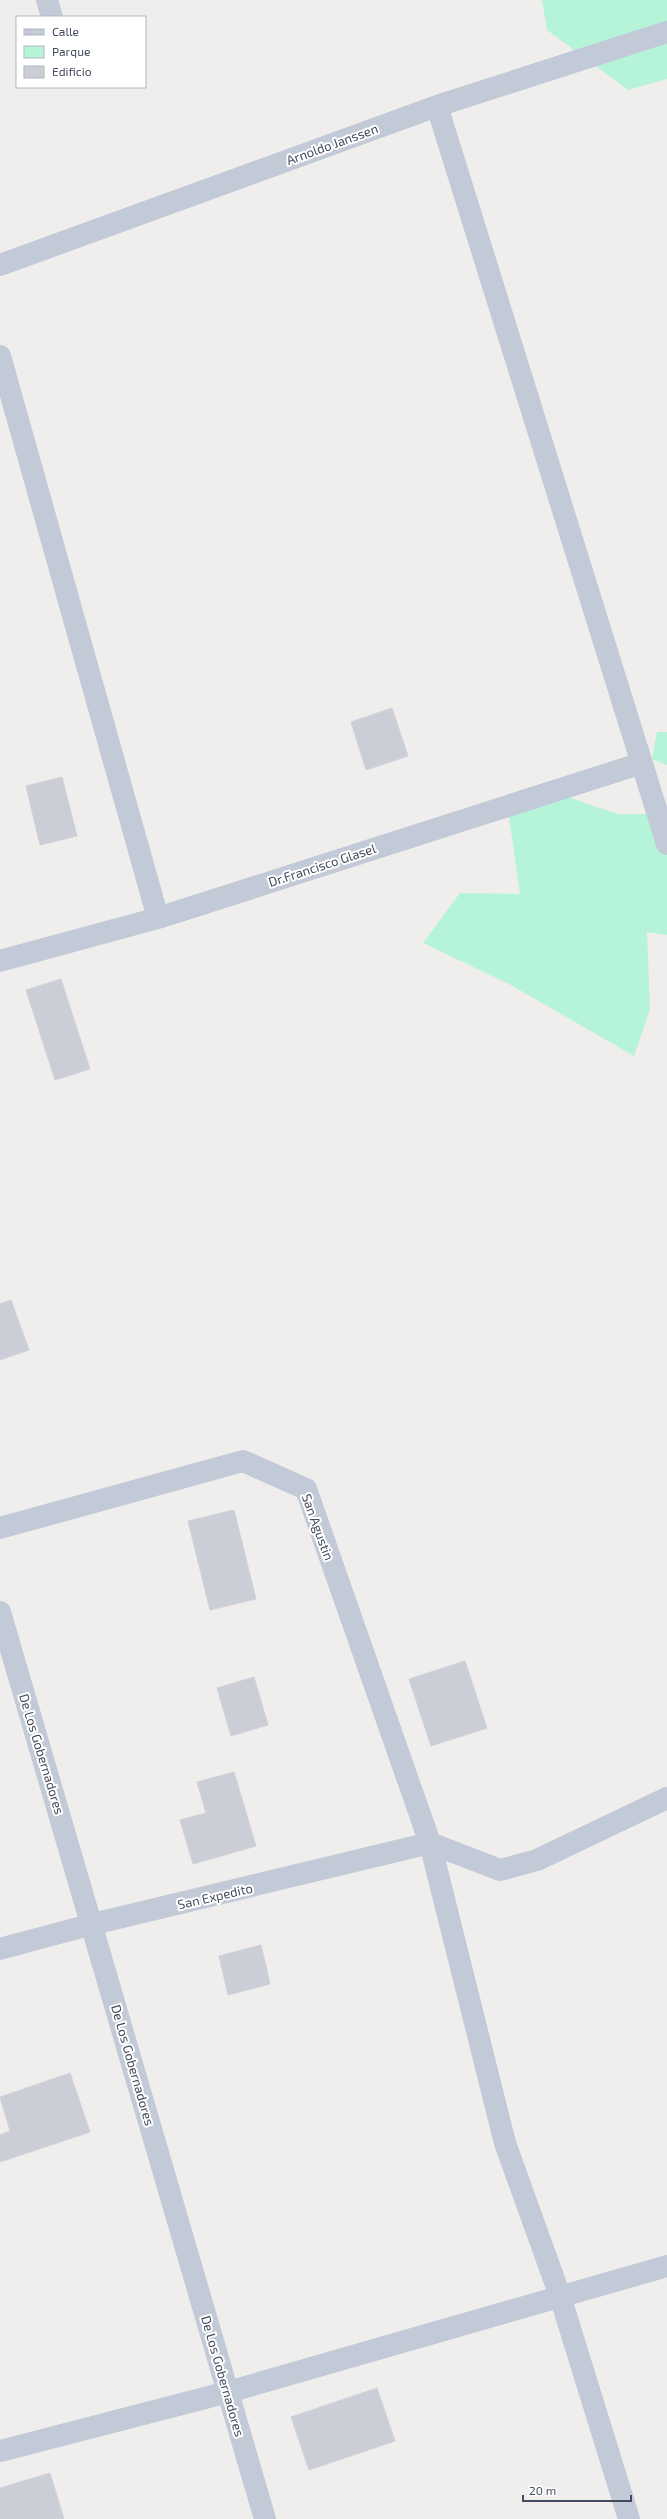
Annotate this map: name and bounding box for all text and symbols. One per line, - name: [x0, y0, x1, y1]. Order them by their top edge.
- legend: [16, 16, 146, 88]
- text: Calle: [52, 24, 79, 38]
- text: Parque: [52, 44, 90, 58]
- text: Edificio: [52, 64, 92, 78]
- street label: Arnoldo Janssen: [284, 120, 380, 168]
- street label: Dr.Francisco Glasel: [266, 840, 378, 890]
- street label: San Agustin: [299, 1492, 337, 1562]
- street label: De Los Gobernadores: [16, 1692, 68, 1816]
- street label: San Expedito: [176, 1880, 254, 1912]
- street label: De Los Gobernadores: [108, 2003, 158, 2127]
- street label: De Los Gobernadores: [198, 2314, 248, 2438]
- scale bar: [523, 2477, 631, 2503]
- text: 20 m: [529, 2483, 556, 2497]

